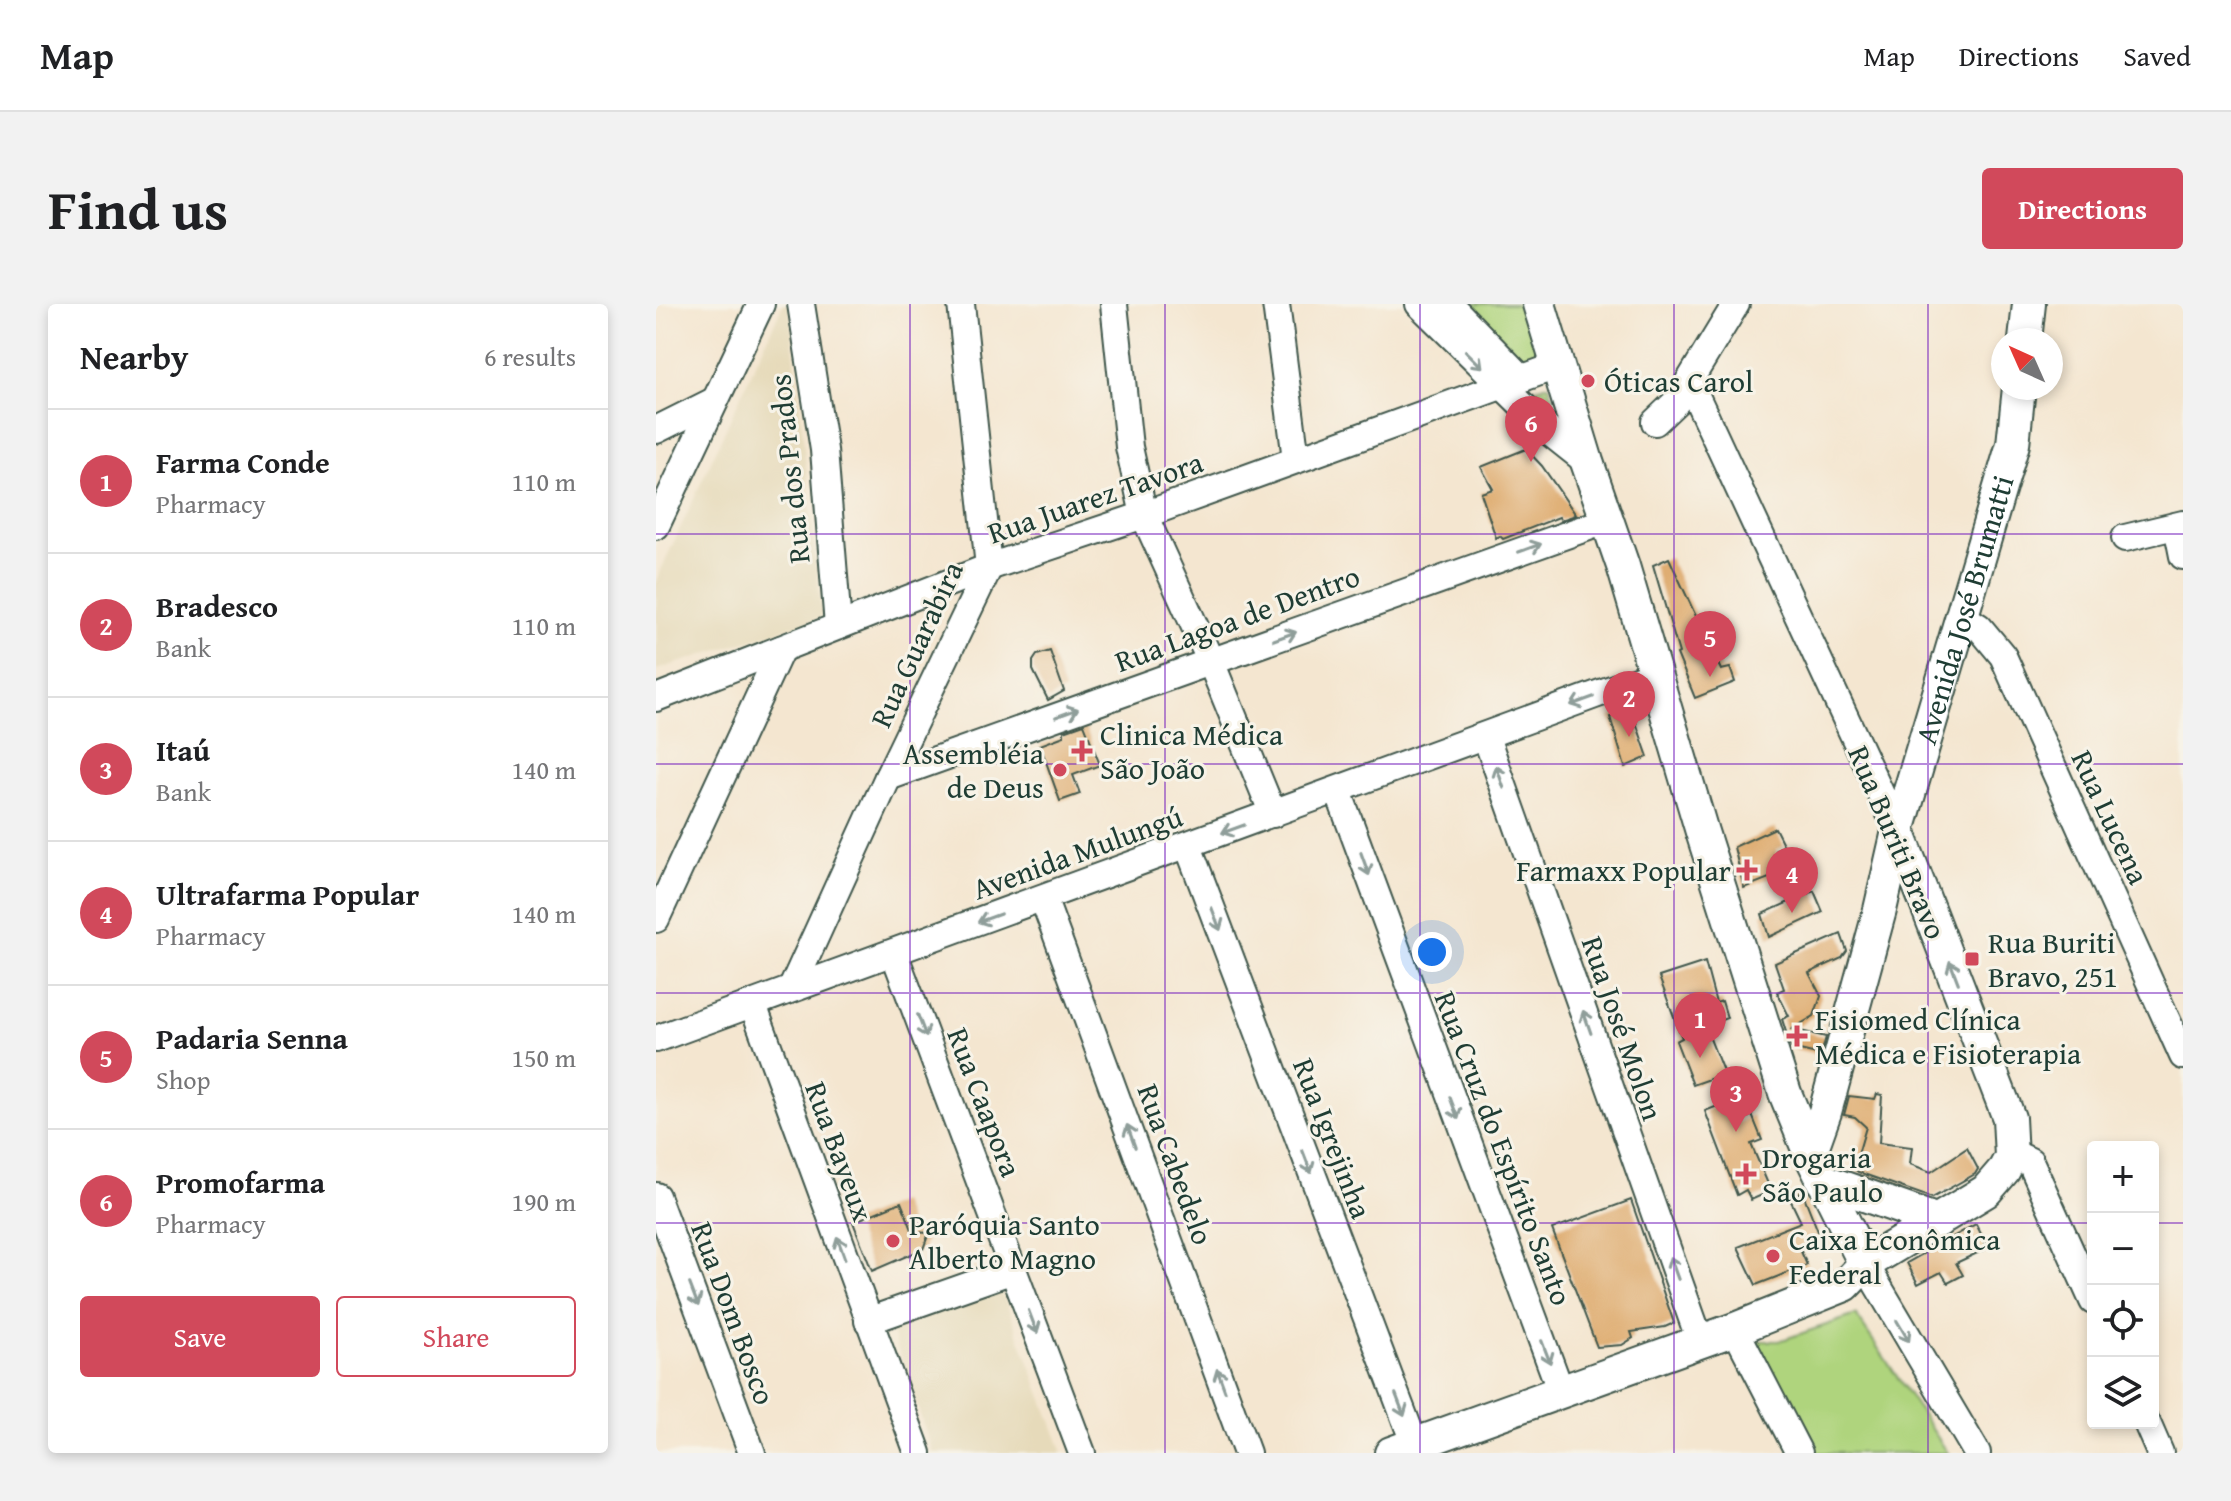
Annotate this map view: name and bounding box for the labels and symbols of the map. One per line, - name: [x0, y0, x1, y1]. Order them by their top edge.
- north arrow: [1991, 328, 2063, 400]
- one-way arrow: [1465, 349, 1484, 369]
- place label: Óticas Carol: [1604, 359, 1753, 403]
- street label: Rua dos Prados: [757, 372, 821, 566]
- marker: Óticas Carol: [1579, 372, 1597, 390]
- pin: 6: [1505, 396, 1557, 462]
- street label: Rua Juarez Tavora: [981, 440, 1209, 554]
- street label: Avenida José Brumatti: [1903, 470, 2025, 749]
- one-way arrow: [1517, 540, 1541, 554]
- street label: Rua Lagoa de Dentro: [1108, 553, 1366, 683]
- street label: Rua Guarabira: [858, 554, 974, 734]
- pin: 5: [1684, 611, 1736, 677]
- one-way arrow: [1272, 627, 1297, 642]
- pin: 2: [1603, 671, 1655, 737]
- one-way arrow: [1570, 695, 1595, 709]
- one-way arrow: [1054, 705, 1079, 719]
- place label: Clinica Médica São João: [1100, 712, 1283, 790]
- place label: Assembléia de Deus: [903, 731, 1044, 809]
- street label: Rua Buriti Bravo: [1837, 738, 1959, 946]
- marker: Clinica Médica São João: [1071, 740, 1093, 762]
- street label: Rua Lucena: [2061, 743, 2161, 891]
- marker: Assembléia de Deus: [1051, 761, 1069, 779]
- one-way arrow: [1492, 765, 1507, 790]
- street label: Avenida Mulungú: [966, 793, 1189, 910]
- one-way arrow: [1221, 823, 1246, 837]
- pin: 4: [1766, 847, 1818, 913]
- place label: Farmaxx Popular: [1516, 848, 1731, 892]
- one-way arrow: [1358, 851, 1373, 876]
- marker: Farmaxx Popular: [1738, 861, 1756, 879]
- one-way arrow: [1210, 906, 1224, 930]
- one-way arrow: [977, 912, 1002, 927]
- place label: Rua Buriti Bravo, 251: [1988, 920, 2118, 998]
- street label: Rua José Molon: [1571, 930, 1675, 1126]
- your location: [1412, 932, 1452, 972]
- marker: Rua Buriti Bravo, 251: [1963, 950, 1981, 968]
- one-way arrow: [1946, 961, 1960, 985]
- street label: Rua Cruz do Espírito Santo: [1424, 984, 1584, 1312]
- pin: 1: [1674, 992, 1726, 1058]
- place label: Fisiomed Clínica Médica e Fisioterapia: [1815, 997, 2081, 1075]
- one-way arrow: [1578, 1010, 1593, 1035]
- one-way arrow: [916, 1013, 930, 1038]
- street label: Rua Caapora: [936, 1021, 1034, 1183]
- marker: Fisiomed Clínica Médica e Fisioterapia: [1786, 1025, 1808, 1047]
- street label: Rua Igrejinha: [1282, 1051, 1384, 1225]
- pin: 3: [1710, 1066, 1762, 1132]
- street label: Rua Bayeux: [794, 1075, 886, 1228]
- street label: Rua Cabedelo: [1127, 1077, 1225, 1251]
- one-way arrow: [1448, 1095, 1462, 1120]
- one-way arrow: [1123, 1123, 1138, 1148]
- place label: Drogaria São Paulo: [1762, 1135, 1883, 1213]
- one-way arrow: [1301, 1149, 1315, 1174]
- marker: Drogaria São Paulo: [1737, 1165, 1755, 1183]
- place label: Paróquia Santo Alberto Magno: [909, 1202, 1100, 1280]
- street label: Rua Dom Bosco: [681, 1215, 787, 1411]
- place label: Caixa Econômica Federal: [1789, 1217, 2000, 1295]
- marker: Paróquia Santo Alberto Magno: [884, 1232, 902, 1250]
- one-way arrow: [833, 1235, 848, 1260]
- marker: Caixa Econômica Federal: [1764, 1247, 1782, 1265]
- one-way arrow: [1665, 1255, 1680, 1280]
- one-way arrow: [688, 1282, 702, 1307]
- one-way arrow: [1027, 1309, 1041, 1334]
- one-way arrow: [1896, 1319, 1912, 1342]
- one-way arrow: [1540, 1339, 1554, 1363]
- one-way arrow: [1213, 1368, 1227, 1393]
- one-way arrow: [1394, 1392, 1408, 1417]

